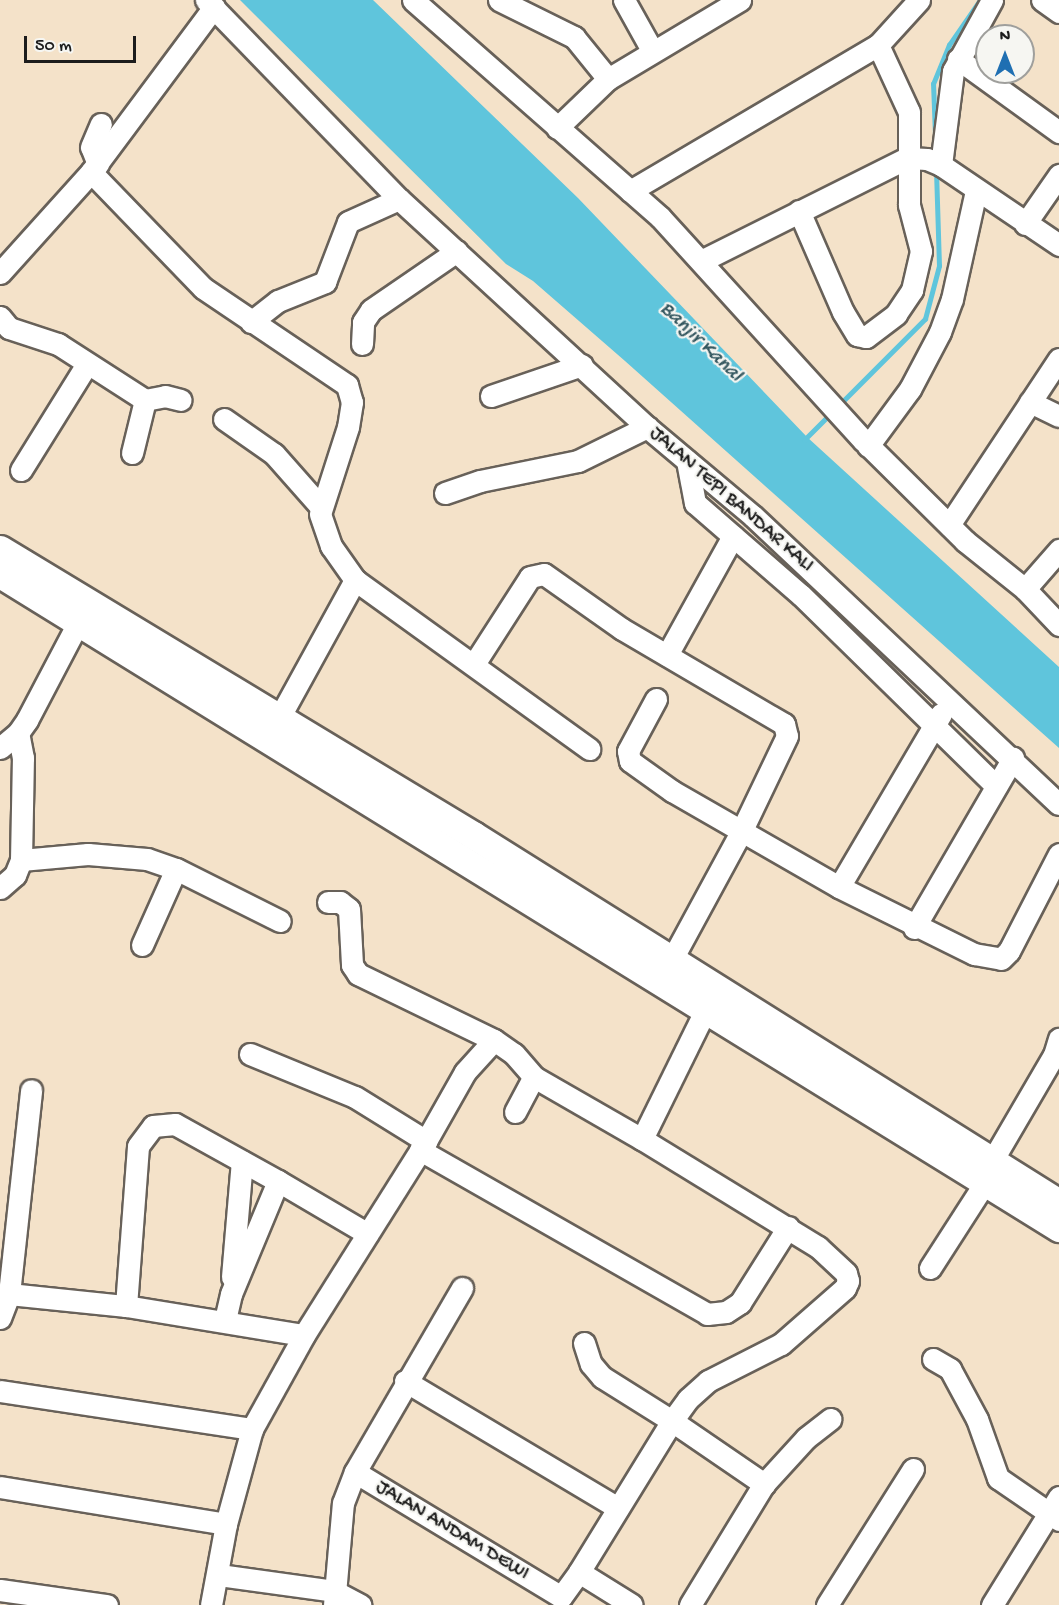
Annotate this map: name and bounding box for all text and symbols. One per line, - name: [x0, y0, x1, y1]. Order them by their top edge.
- scale bar: [27, 24, 140, 62]
- north arrow: [975, 24, 1035, 84]
- text: N: [1000, 28, 1010, 47]
- text: 50 m: [35, 36, 72, 57]
- water label: Banjir Kanal: [654, 297, 746, 389]
- street label: JALAN TEPI BANDAR KALI: [644, 422, 818, 578]
- street label: JALAN ANDAM DEWI: [371, 1476, 533, 1586]

